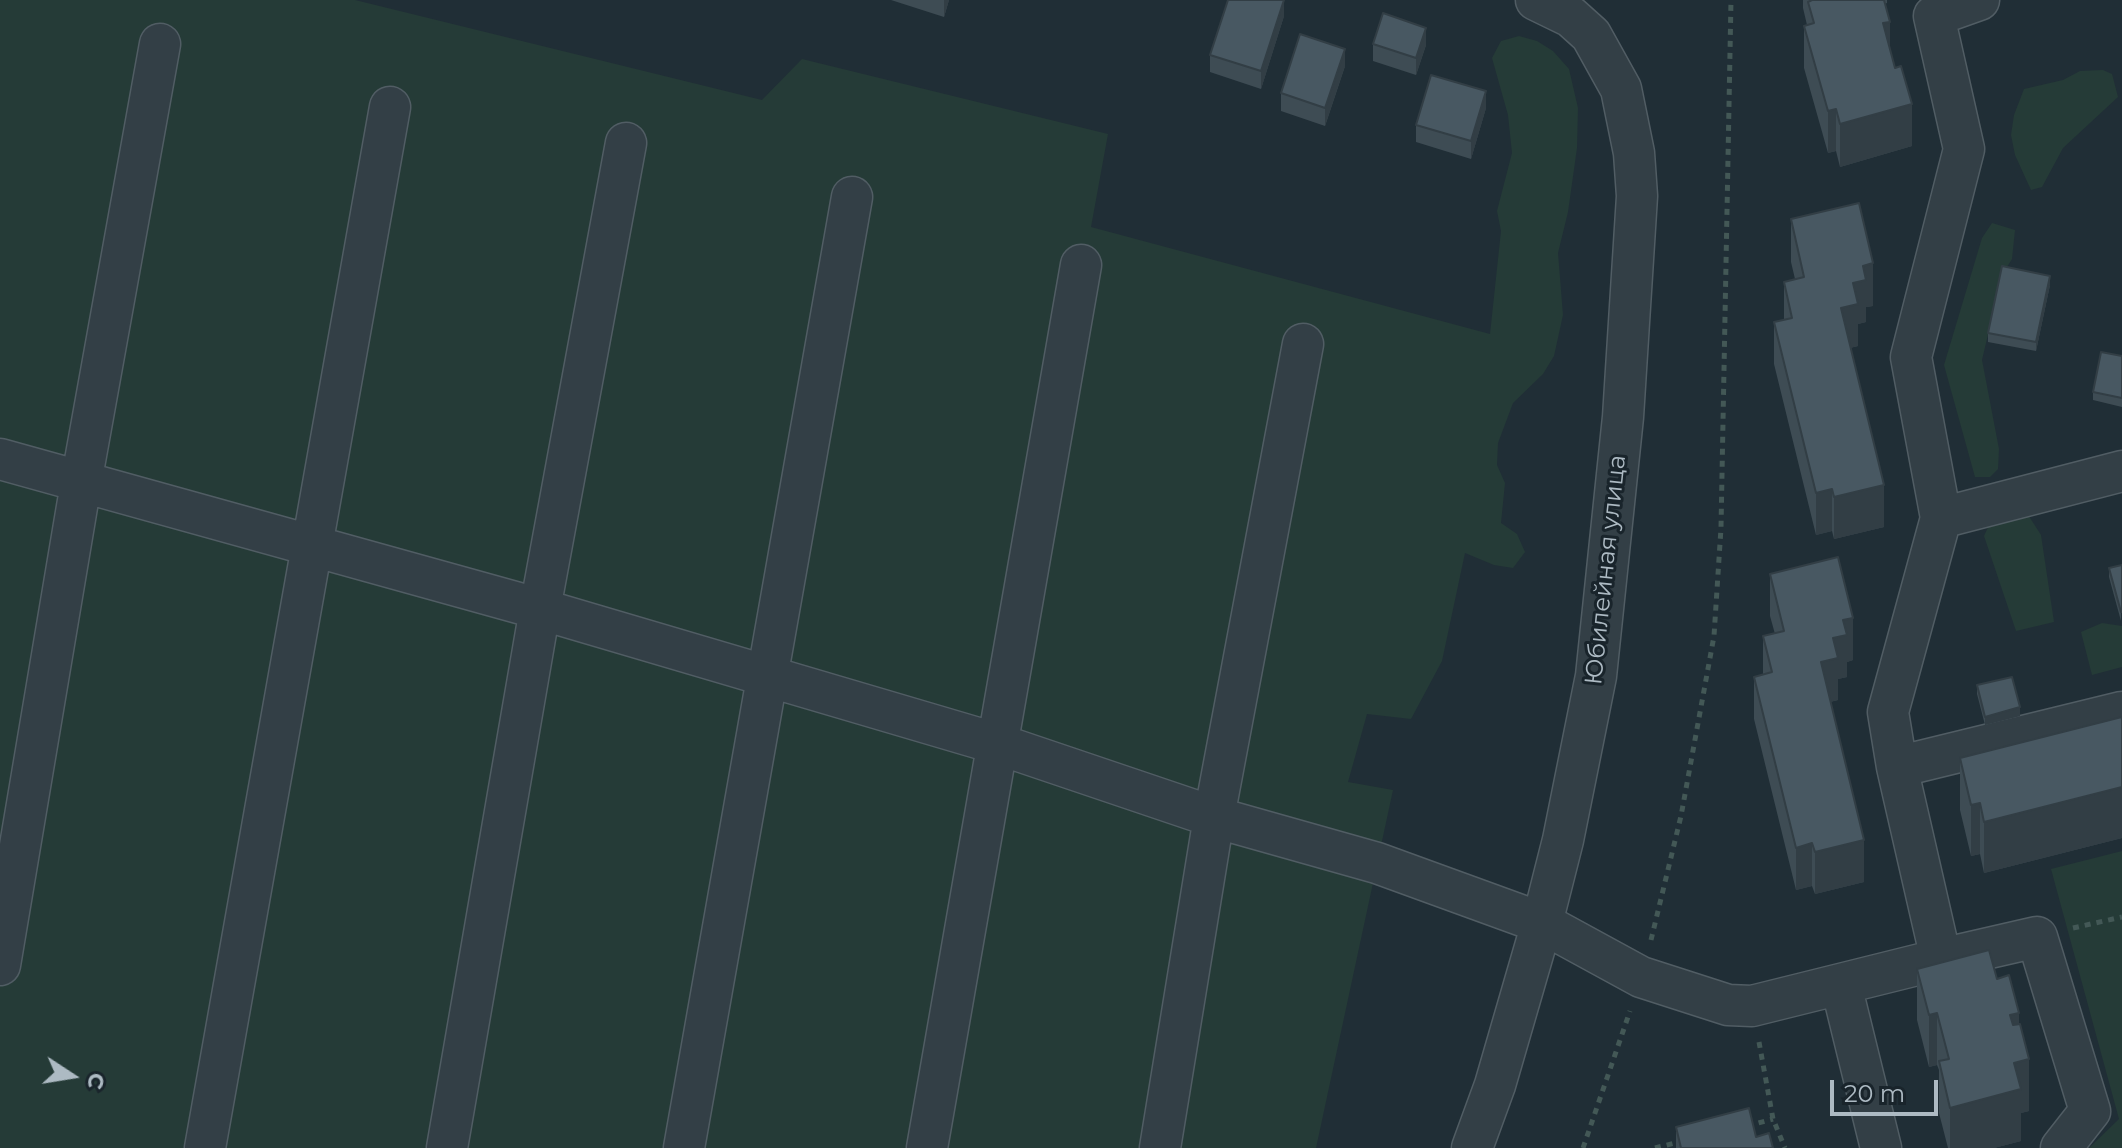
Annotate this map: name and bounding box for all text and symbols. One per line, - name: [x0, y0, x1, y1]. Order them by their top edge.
- street label: Юбилейная улица: [1580, 454, 1632, 686]
- north arrow: [32, 1036, 112, 1116]
- scale bar: [1834, 1064, 1942, 1114]
- text: С: [81, 1070, 111, 1092]
- text: 20 m: [1844, 1079, 1905, 1108]

